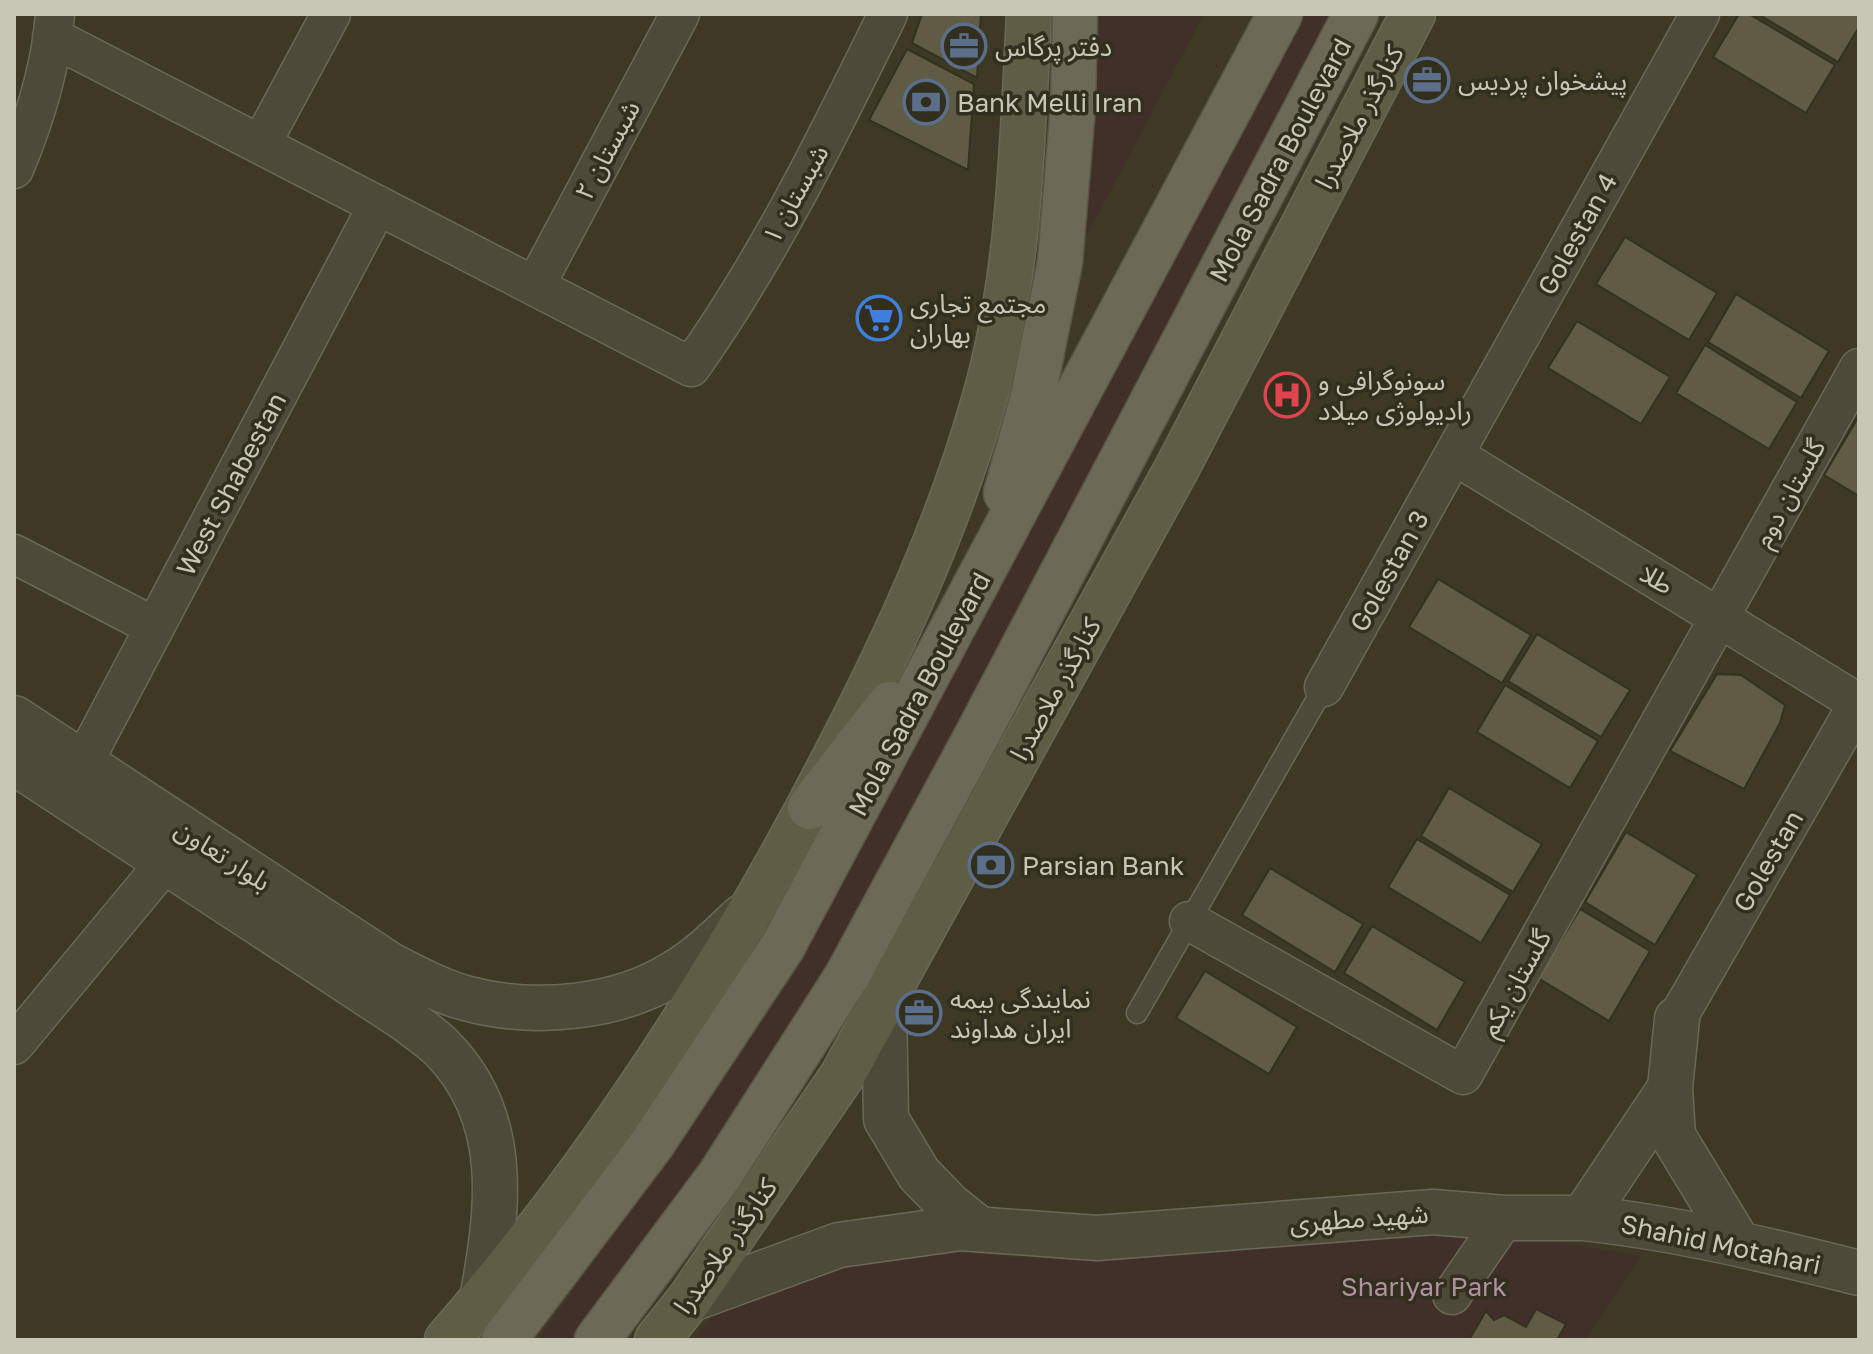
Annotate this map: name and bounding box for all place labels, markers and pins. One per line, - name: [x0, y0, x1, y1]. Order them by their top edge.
- office icon: دفتر پرگاس: [940, 22, 988, 70]
- place label: دفتر پرگاس: [995, 31, 1112, 64]
- office icon: پیشخوان پردیس: [1403, 56, 1451, 104]
- place label: پیشخوان پردیس: [1458, 65, 1627, 98]
- bank icon: Bank Melli Iran: [902, 78, 950, 126]
- place label: Bank Melli Iran: [957, 87, 1143, 118]
- place label: مجتمع تجاری بهاران: [910, 288, 1046, 349]
- supermarket icon: مجتمع تجاری بهاران: [855, 294, 903, 342]
- place label: سونوگرافی و رادیولوژی میلاد: [1318, 365, 1472, 426]
- hospital icon: سونوگرافی و رادیولوژی میلاد: [1263, 371, 1311, 419]
- bank icon: Parsian Bank: [967, 841, 1015, 889]
- place label: Parsian Bank: [1022, 850, 1185, 881]
- place label: نمایندگی بیمه ایران هداوند: [950, 983, 1091, 1044]
- office icon: نمایندگی بیمه ایران هداوند: [895, 989, 943, 1037]

